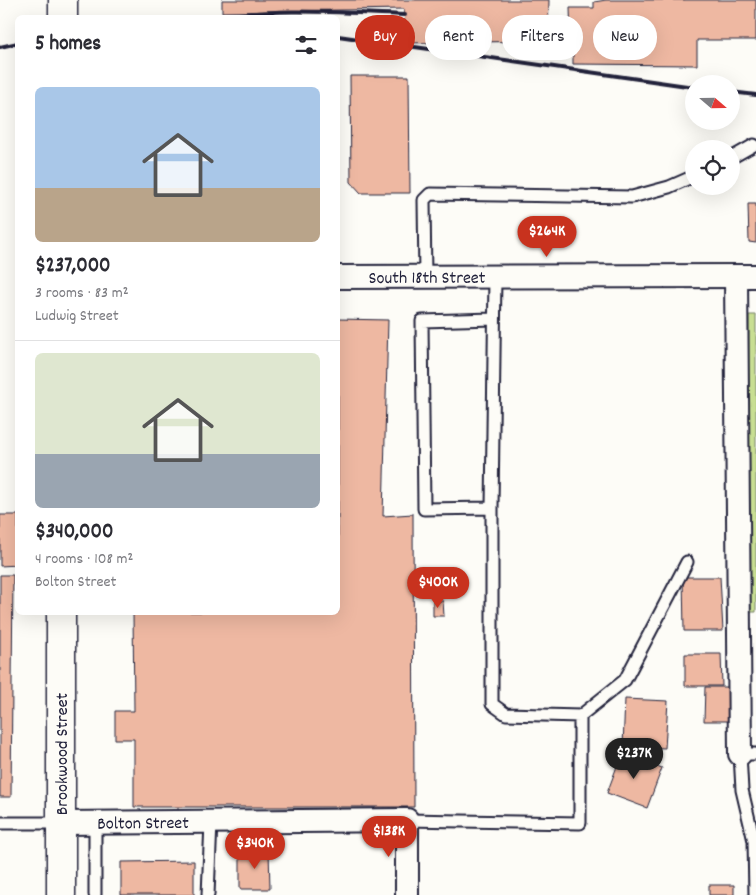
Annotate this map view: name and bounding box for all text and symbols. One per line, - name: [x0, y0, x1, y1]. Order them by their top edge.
- chip: Buy: [355, 15, 415, 60]
- chip: Rent: [425, 15, 492, 60]
- chip: Filters: [502, 15, 583, 60]
- chip: New: [593, 15, 657, 60]
- text: 5 homes: [35, 30, 101, 60]
- icon: filters: [292, 31, 320, 59]
- north arrow: [685, 75, 740, 130]
- map controls: [685, 75, 740, 195]
- icon: home: [133, 120, 223, 210]
- button: locate: [685, 140, 740, 195]
- pin: $264K: [512, 216, 582, 258]
- text: $264K: [529, 220, 565, 243]
- text: $237,000: [35, 252, 111, 282]
- street label: South 18th Street: [369, 267, 486, 292]
- text: 3 rooms · 83 m²: [35, 282, 129, 305]
- text: Ludwig Street: [35, 305, 119, 328]
- icon: home: [133, 385, 223, 475]
- text: $340,000: [35, 518, 113, 548]
- text: 4 rooms · 108 m²: [35, 548, 133, 571]
- pin: $400K: [403, 566, 473, 609]
- text: Bolton Street: [35, 571, 116, 594]
- text: $400K: [418, 571, 458, 594]
- street label: Brookwood Street: [51, 692, 76, 815]
- pin: $237K: [599, 738, 669, 780]
- text: $237K: [616, 742, 652, 765]
- street label: Bolton Street: [97, 812, 189, 838]
- pin: $138K: [354, 816, 424, 858]
- text: $138K: [373, 820, 405, 843]
- pin: $340K: [220, 828, 290, 870]
- text: $340K: [236, 832, 274, 855]

